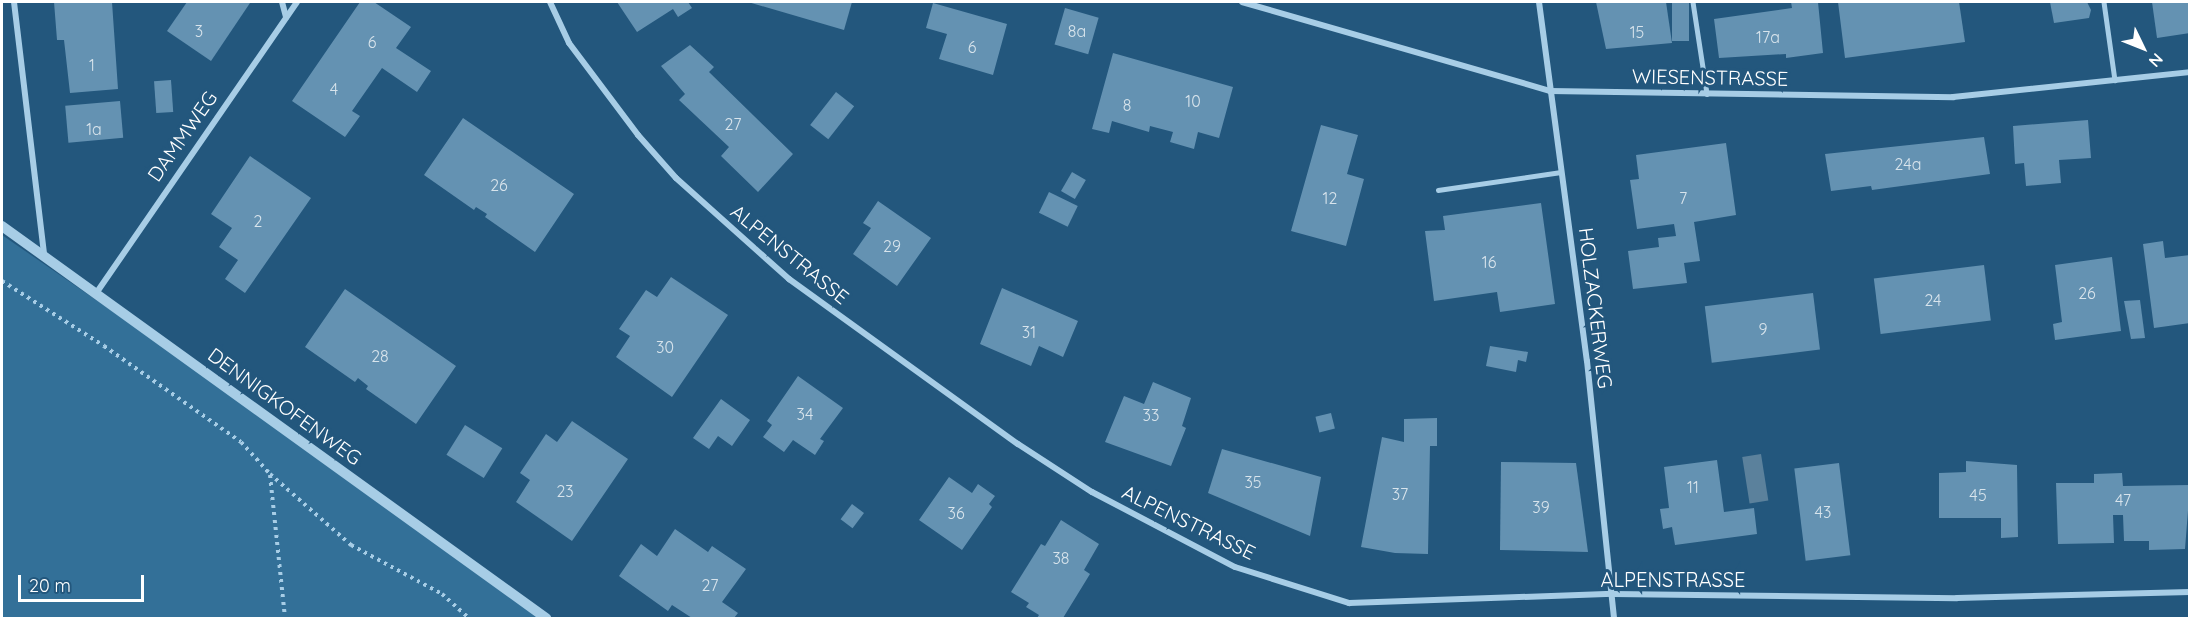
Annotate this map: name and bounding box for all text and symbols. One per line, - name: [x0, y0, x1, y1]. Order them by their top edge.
- north arrow: [2113, 18, 2173, 78]
- house number: 3: [195, 21, 203, 41]
- house number: 8a: [1068, 21, 1086, 41]
- house number: 15: [1630, 22, 1644, 42]
- house number: 17a: [1756, 27, 1780, 47]
- house number: 6: [368, 32, 376, 52]
- house number: 6: [968, 37, 976, 57]
- text: N: [2145, 49, 2167, 71]
- house number: 1: [89, 55, 95, 75]
- street label: WIESENSTRASSE: [1632, 64, 1788, 90]
- house number: 4: [330, 79, 338, 99]
- street label: DAMMWEG: [142, 86, 222, 186]
- house number: 10: [1185, 91, 1201, 111]
- house number: 8: [1123, 95, 1131, 115]
- house number: 27: [725, 114, 741, 134]
- house number: 1a: [86, 119, 102, 139]
- house number: 24a: [1895, 154, 1921, 174]
- house number: 26: [490, 175, 508, 195]
- house number: 12: [1323, 188, 1337, 208]
- house number: 7: [1679, 188, 1687, 208]
- street label: ALPENSTRASSE: [726, 199, 854, 309]
- house number: 2: [254, 211, 262, 231]
- street label: HOLZACKERWEG: [1574, 226, 1618, 390]
- house number: 29: [883, 236, 901, 256]
- house number: 16: [1482, 252, 1496, 272]
- house number: 26: [2078, 283, 2096, 303]
- house number: 24: [1924, 290, 1942, 310]
- house number: 9: [1759, 319, 1767, 339]
- house number: 31: [1022, 322, 1036, 342]
- house number: 30: [656, 337, 674, 357]
- street label: DENNIGKOFENWEG: [204, 342, 366, 470]
- house number: 28: [371, 346, 389, 366]
- house number: 34: [797, 404, 813, 424]
- house number: 33: [1143, 405, 1159, 425]
- house number: 35: [1244, 472, 1262, 492]
- house number: 11: [1687, 477, 1699, 497]
- street label: ALPENSTRASSE: [1119, 479, 1259, 565]
- house number: 23: [556, 481, 574, 501]
- house number: 37: [1392, 484, 1408, 504]
- house number: 45: [1969, 485, 1987, 505]
- house number: 47: [2115, 490, 2131, 510]
- house number: 39: [1532, 497, 1550, 517]
- house number: 43: [1815, 502, 1831, 522]
- house number: 36: [948, 503, 964, 523]
- house number: 38: [1052, 548, 1070, 568]
- scale bar: [21, 563, 147, 601]
- street label: ALPENSTRASSE: [1601, 567, 1745, 591]
- text: 20 m: [29, 574, 71, 597]
- house number: 27: [702, 575, 718, 595]

